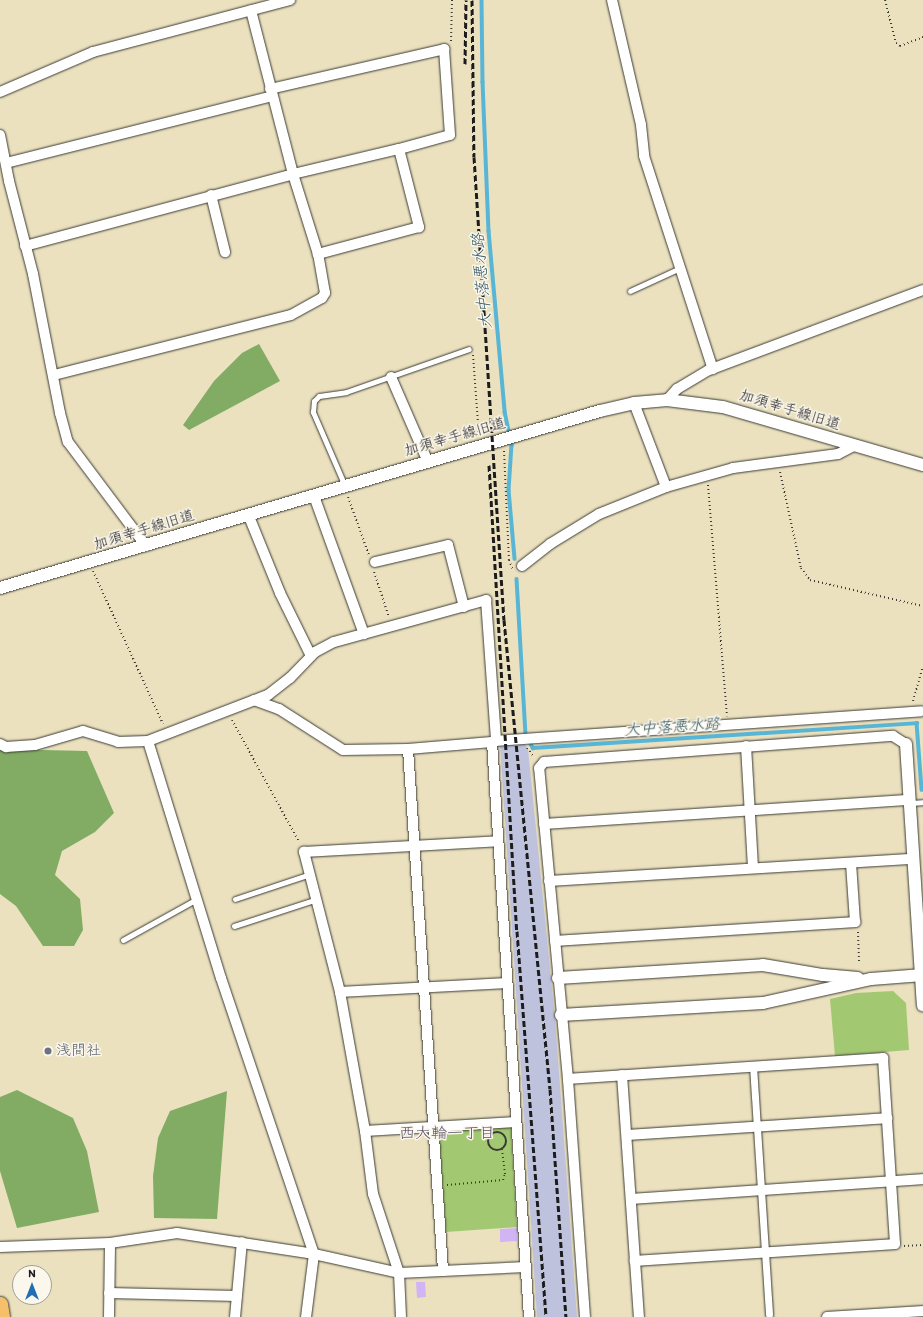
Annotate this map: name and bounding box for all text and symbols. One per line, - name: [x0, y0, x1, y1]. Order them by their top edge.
- water label: 大中落悪水路: [468, 232, 496, 330]
- street label: 加須幸手線旧道: [737, 386, 843, 434]
- street label: 加須幸手線旧道: [402, 414, 508, 460]
- street label: 加須幸手線旧道: [91, 506, 197, 554]
- water label: 大中落悪水路: [623, 714, 721, 740]
- place label: 浅間社: [56, 1042, 101, 1060]
- marker: 浅間社: [43, 1046, 53, 1056]
- district label: 西大輪一丁目: [399, 1123, 495, 1143]
- north arrow: [12, 1265, 52, 1305]
- text: N: [28, 1267, 36, 1280]

